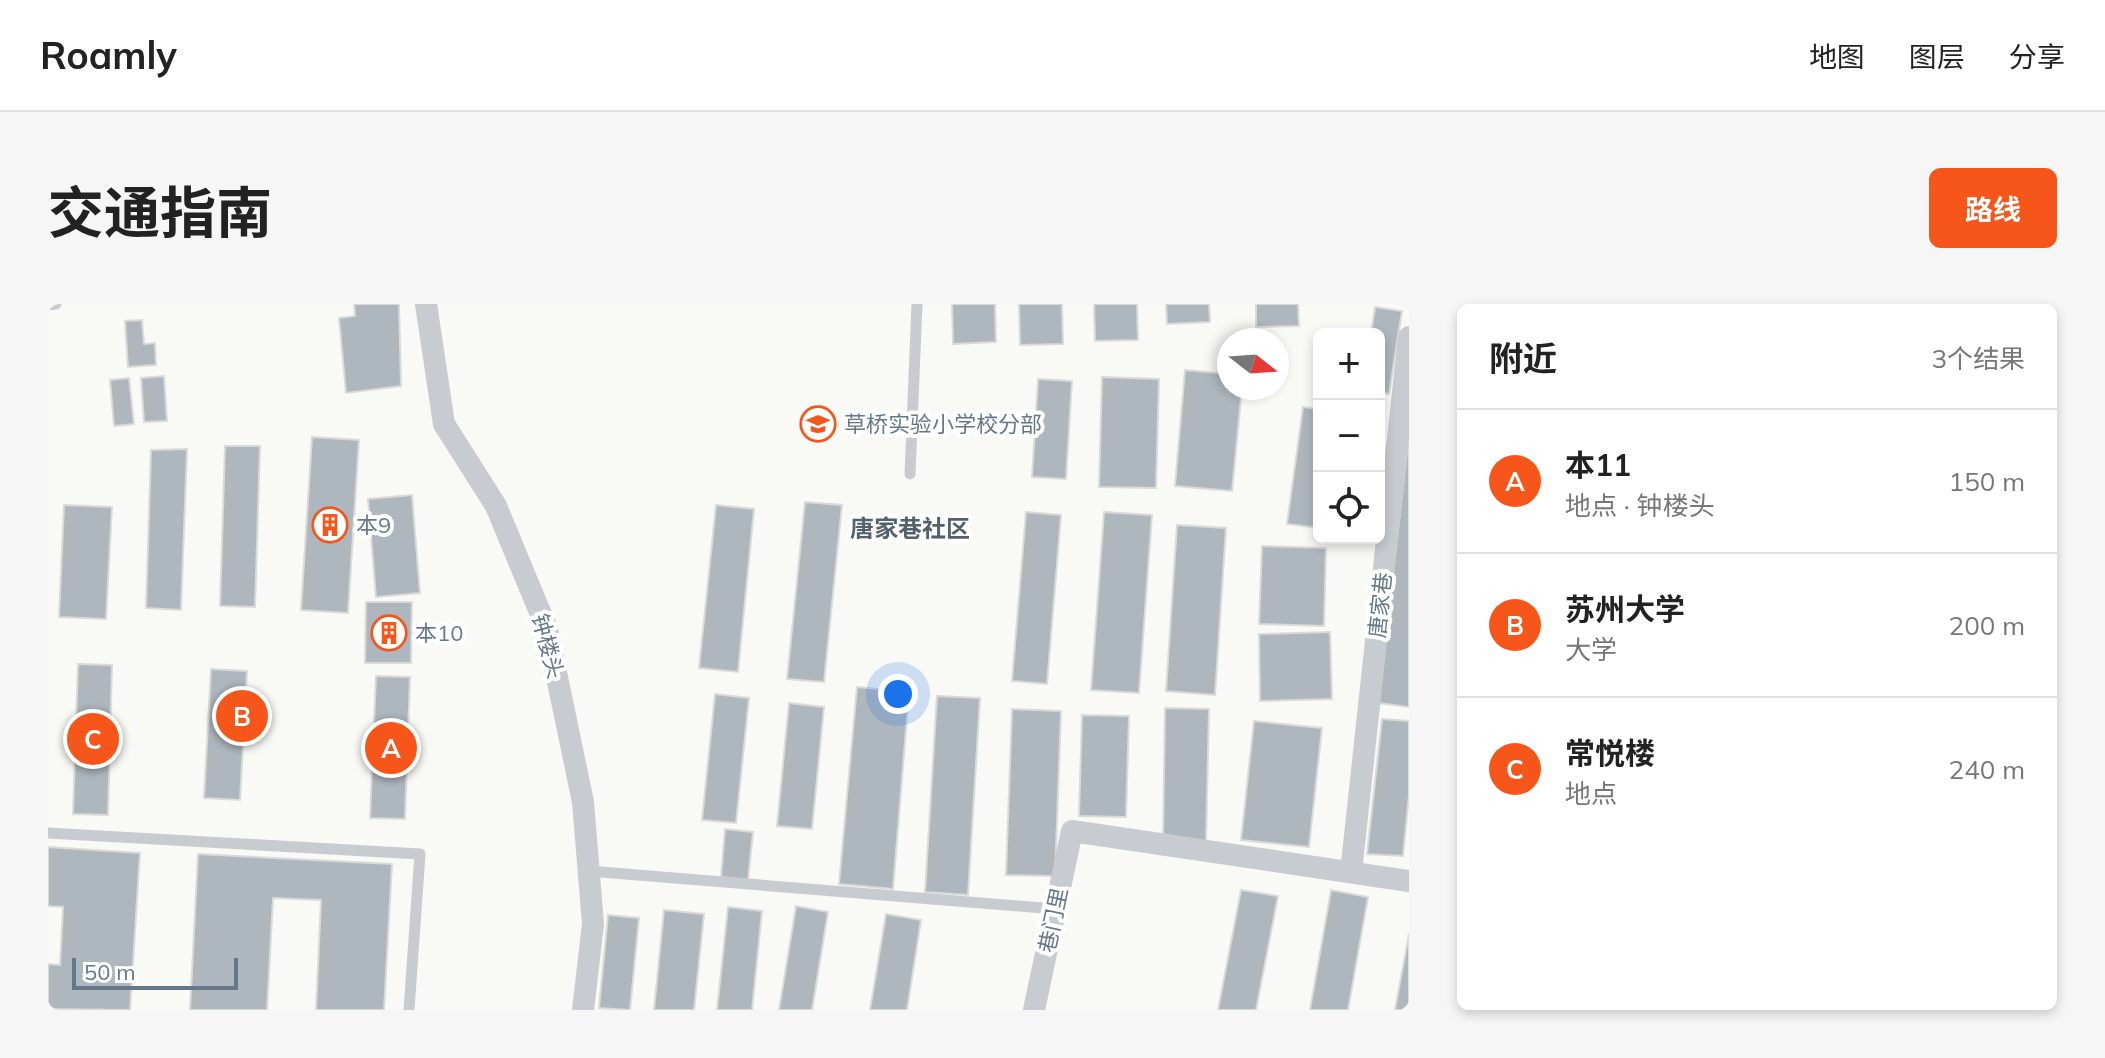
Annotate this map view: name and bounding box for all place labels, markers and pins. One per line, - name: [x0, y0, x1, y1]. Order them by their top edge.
- school or university icon: 草桥实验小学校分部: [799, 405, 837, 443]
- place label: 草桥实验小学校分部: [844, 410, 1042, 438]
- building icon: 本9: [311, 506, 349, 544]
- place label: 本9: [356, 511, 391, 539]
- building icon: 本10: [370, 614, 408, 652]
- place label: 本10: [415, 619, 463, 647]
- pin: B: [216, 686, 268, 746]
- pin: C: [67, 709, 119, 769]
- pin: A: [365, 718, 417, 778]

